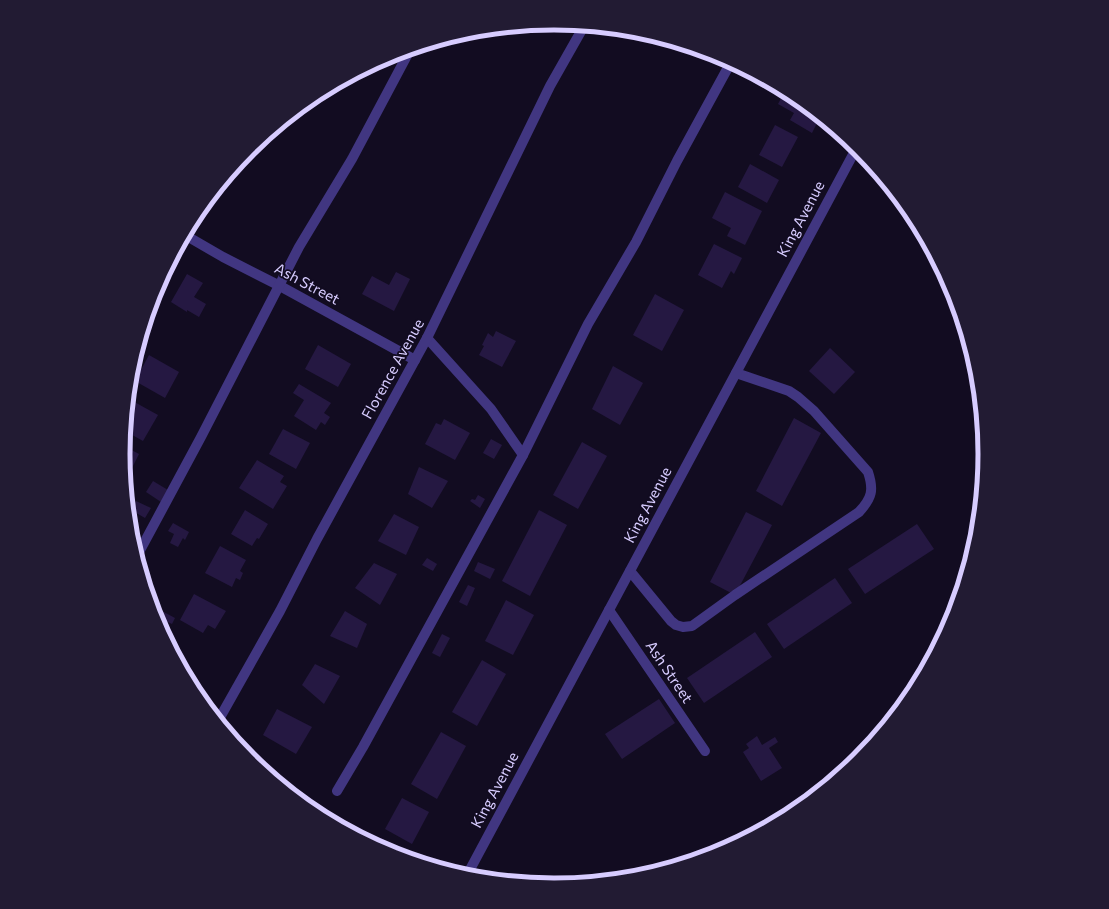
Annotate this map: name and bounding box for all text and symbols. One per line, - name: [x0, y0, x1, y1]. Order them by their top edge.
- street label: King Avenue: [773, 177, 828, 260]
- street label: Ash Street: [272, 258, 343, 308]
- street label: Florence Avenue: [357, 315, 427, 422]
- street label: King Avenue: [620, 463, 675, 546]
- street label: Ash Street: [643, 637, 697, 706]
- street label: King Avenue: [467, 748, 522, 831]

